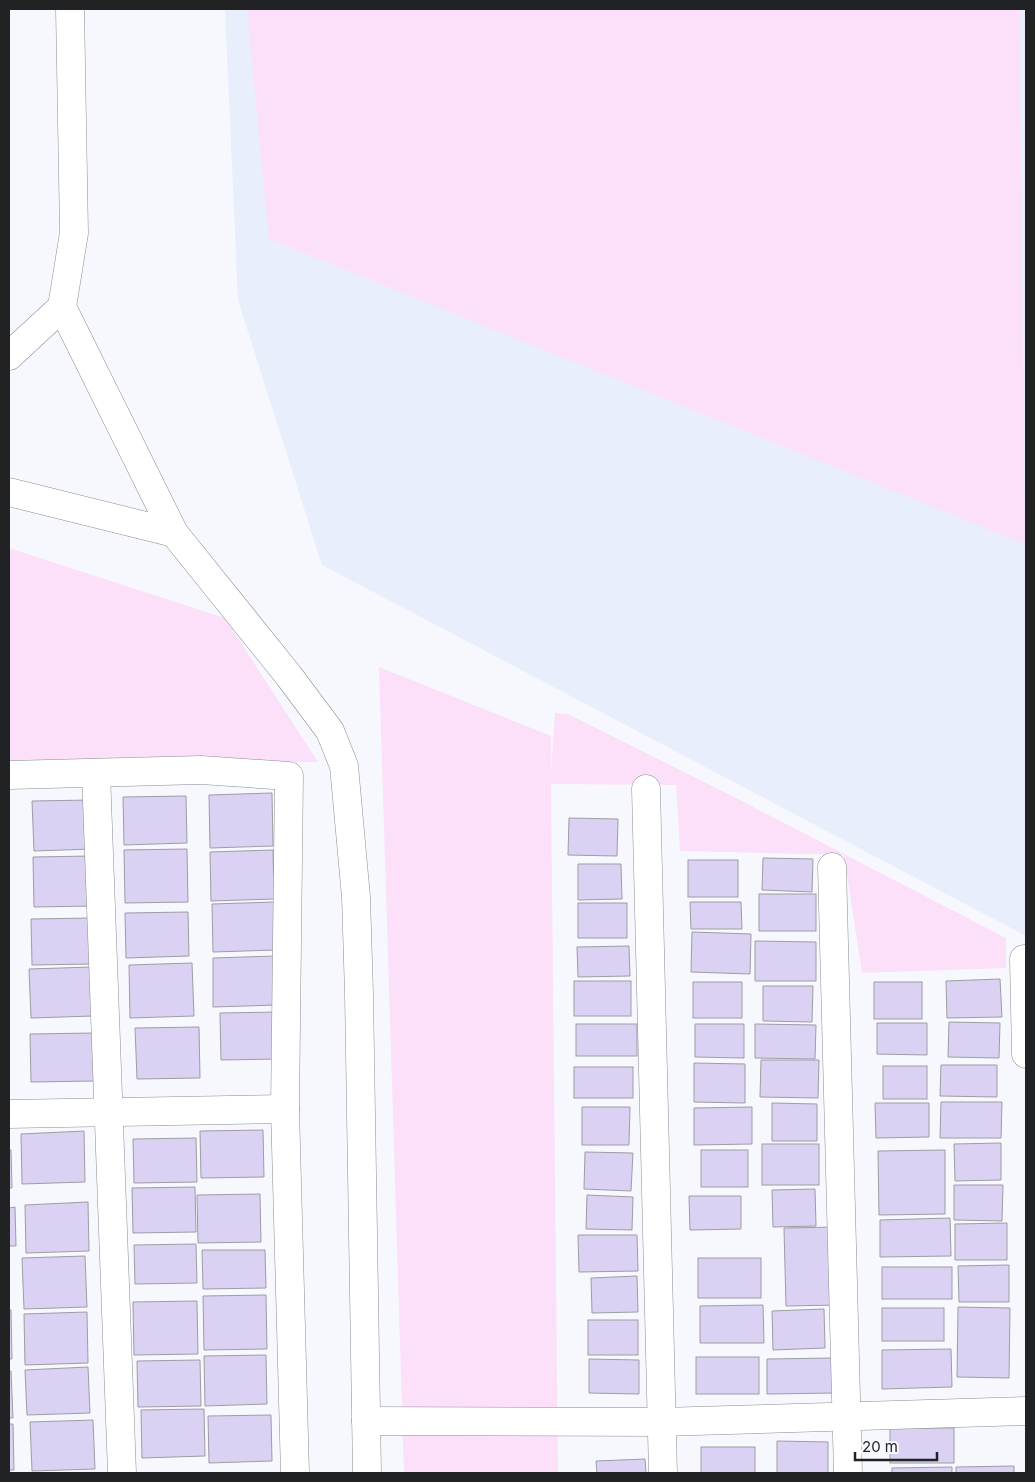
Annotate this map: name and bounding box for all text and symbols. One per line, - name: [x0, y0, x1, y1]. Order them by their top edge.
- scale bar: [855, 1430, 938, 1462]
- text: 20 m: [862, 1437, 898, 1456]

